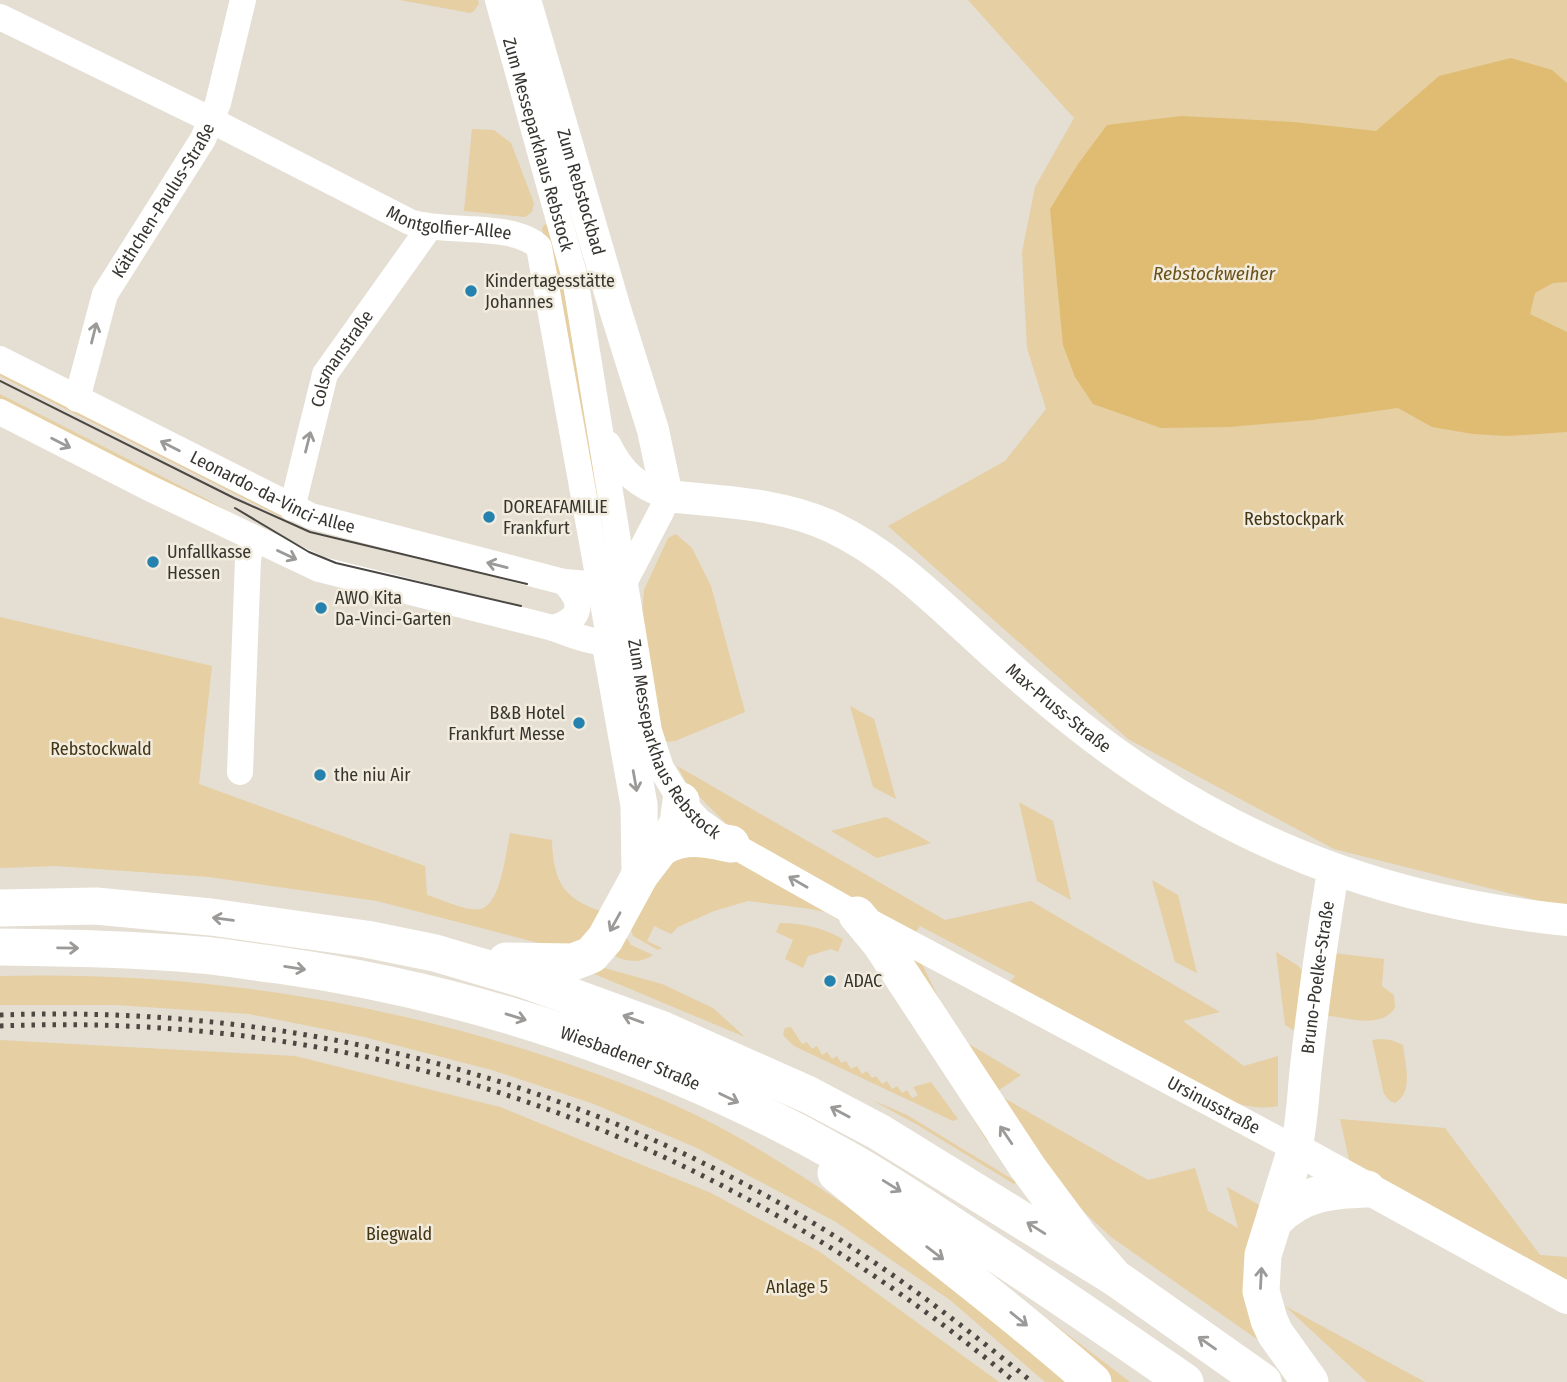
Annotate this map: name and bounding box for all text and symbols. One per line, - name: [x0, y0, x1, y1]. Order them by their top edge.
- street label: Zum Messeparkhaus Rebstock: [498, 35, 578, 255]
- street label: Käthchen-Paulus-Straße: [107, 120, 219, 282]
- street label: Zum Rebstockbad: [552, 126, 610, 258]
- street label: Montgolfier-Allee: [383, 201, 514, 245]
- water label: Rebstockweiher: [1153, 262, 1276, 285]
- place label: Kindertagesstätte Johannes: [485, 270, 615, 313]
- marker: Kindertagesstätte Johannes: [463, 283, 479, 299]
- street label: Colsmanstraße: [306, 306, 378, 409]
- one-way arrow: [88, 322, 101, 345]
- one-way arrow: [302, 431, 315, 453]
- one-way arrow: [50, 437, 70, 451]
- one-way arrow: [160, 439, 181, 453]
- street label: Leonardo-da-Vinci-Allee: [187, 446, 358, 538]
- place label: DOREAFAMILIE Frankfurt: [503, 496, 608, 539]
- park label: Rebstockpark: [1244, 508, 1344, 530]
- marker: DOREAFAMILIE Frankfurt: [481, 509, 497, 525]
- place label: Unfallkasse Hessen: [167, 541, 251, 584]
- one-way arrow: [276, 548, 297, 562]
- marker: Unfallkasse Hessen: [145, 554, 161, 570]
- one-way arrow: [487, 558, 509, 571]
- place label: AWO Kita Da-Vinci-Garten: [335, 587, 452, 630]
- marker: AWO Kita Da-Vinci-Garten: [313, 600, 329, 616]
- street label: Zum Messeparkhaus Rebstock: [623, 637, 725, 844]
- street label: Max-Pruss-Straße: [1002, 659, 1116, 758]
- place label: B&B Hotel Frankfurt Messe: [448, 702, 565, 745]
- marker: B&B Hotel Frankfurt Messe: [571, 715, 587, 731]
- park label: Rebstockwald: [50, 738, 152, 760]
- place label: the niu Air: [334, 764, 411, 786]
- marker: the niu Air: [312, 767, 328, 783]
- one-way arrow: [629, 770, 642, 792]
- one-way arrow: [788, 875, 808, 889]
- street label: Bruno-Poelke-Straße: [1297, 899, 1339, 1055]
- one-way arrow: [608, 911, 622, 932]
- one-way arrow: [212, 912, 234, 925]
- one-way arrow: [56, 941, 79, 955]
- one-way arrow: [283, 962, 306, 975]
- place label: ADAC: [844, 970, 882, 992]
- marker: ADAC: [822, 973, 838, 989]
- one-way arrow: [505, 1012, 527, 1025]
- one-way arrow: [622, 1012, 644, 1024]
- street label: Wiesbadener Straße: [557, 1021, 704, 1095]
- street label: Ursinusstraße: [1163, 1071, 1264, 1139]
- one-way arrow: [718, 1092, 739, 1106]
- one-way arrow: [830, 1104, 851, 1118]
- one-way arrow: [999, 1126, 1013, 1145]
- one-way arrow: [881, 1179, 901, 1193]
- one-way arrow: [1026, 1221, 1046, 1235]
- park label: Biegwald: [366, 1223, 432, 1245]
- one-way arrow: [925, 1246, 944, 1260]
- one-way arrow: [1255, 1267, 1268, 1290]
- park label: Anlage 5: [766, 1276, 828, 1298]
- one-way arrow: [1009, 1311, 1027, 1327]
- one-way arrow: [1198, 1336, 1217, 1350]

